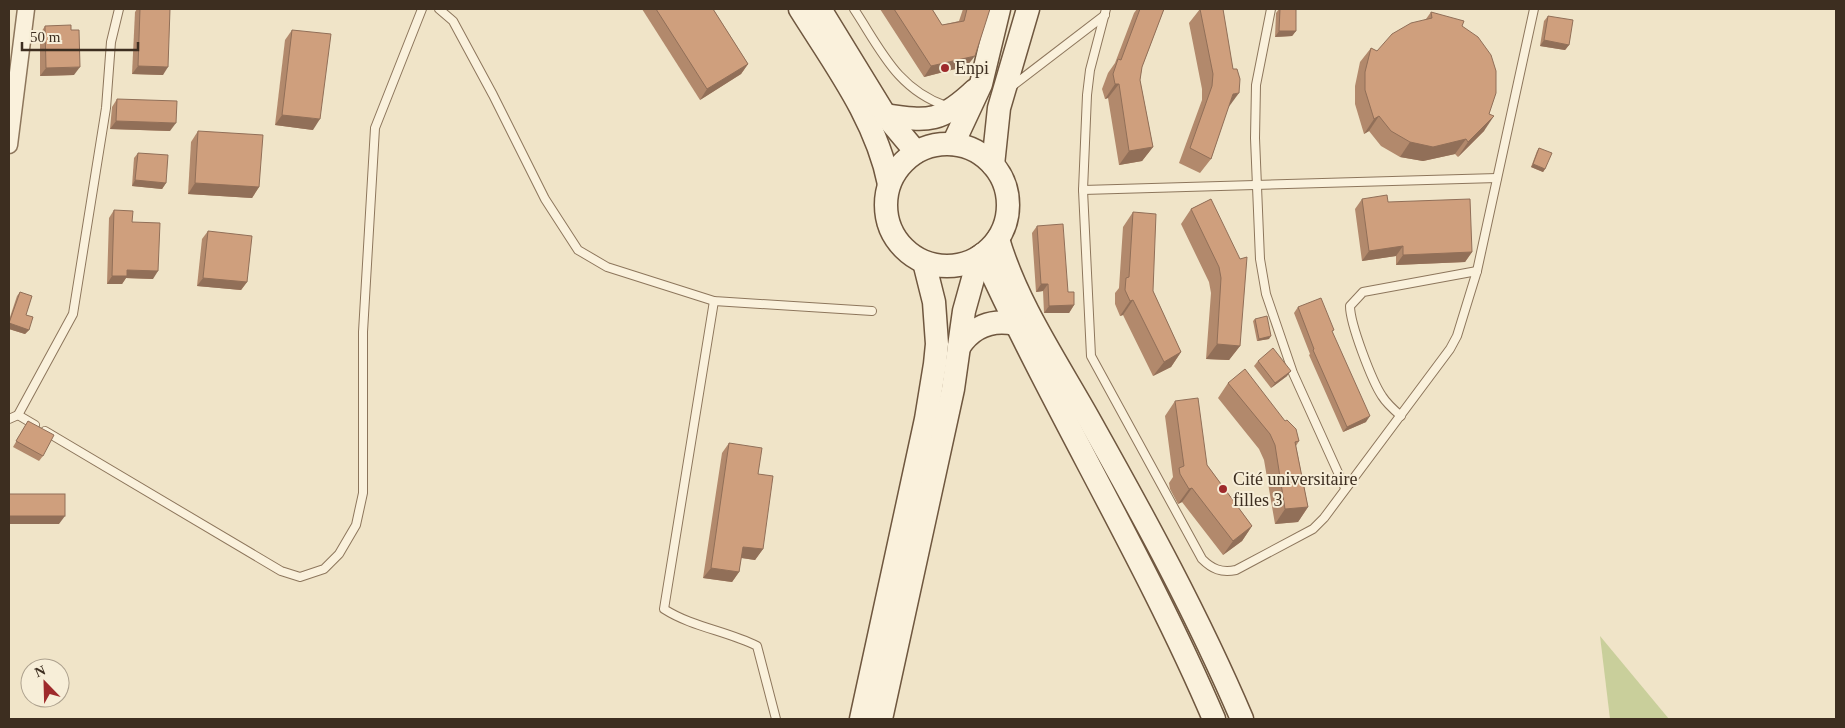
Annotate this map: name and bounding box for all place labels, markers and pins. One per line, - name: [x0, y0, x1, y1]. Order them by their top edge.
- place label: Enpi: [955, 58, 989, 78]
- marker: Enpi: [939, 62, 951, 74]
- place label: Cité universitaire filles 3: [1233, 469, 1357, 510]
- marker: Cité universitaire filles 3: [1217, 483, 1229, 495]

